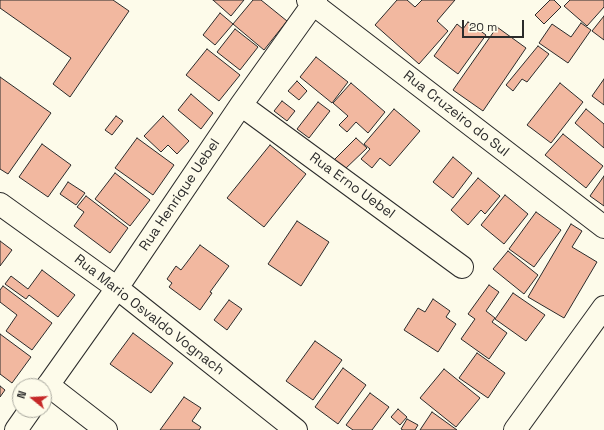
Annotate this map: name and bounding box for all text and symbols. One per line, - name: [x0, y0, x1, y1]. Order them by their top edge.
- scale bar: [464, 12, 526, 38]
- text: 20 m: [469, 19, 497, 35]
- street label: Rua Cruzeiro do Sul: [400, 67, 512, 161]
- street label: Rua Henrique Uebel: [136, 136, 224, 254]
- street label: Rua Erno Uebel: [306, 149, 398, 223]
- street label: Rua Mario Osvaldo Vognach: [71, 251, 227, 379]
- north arrow: [12, 378, 52, 418]
- text: N: [14, 389, 29, 400]

